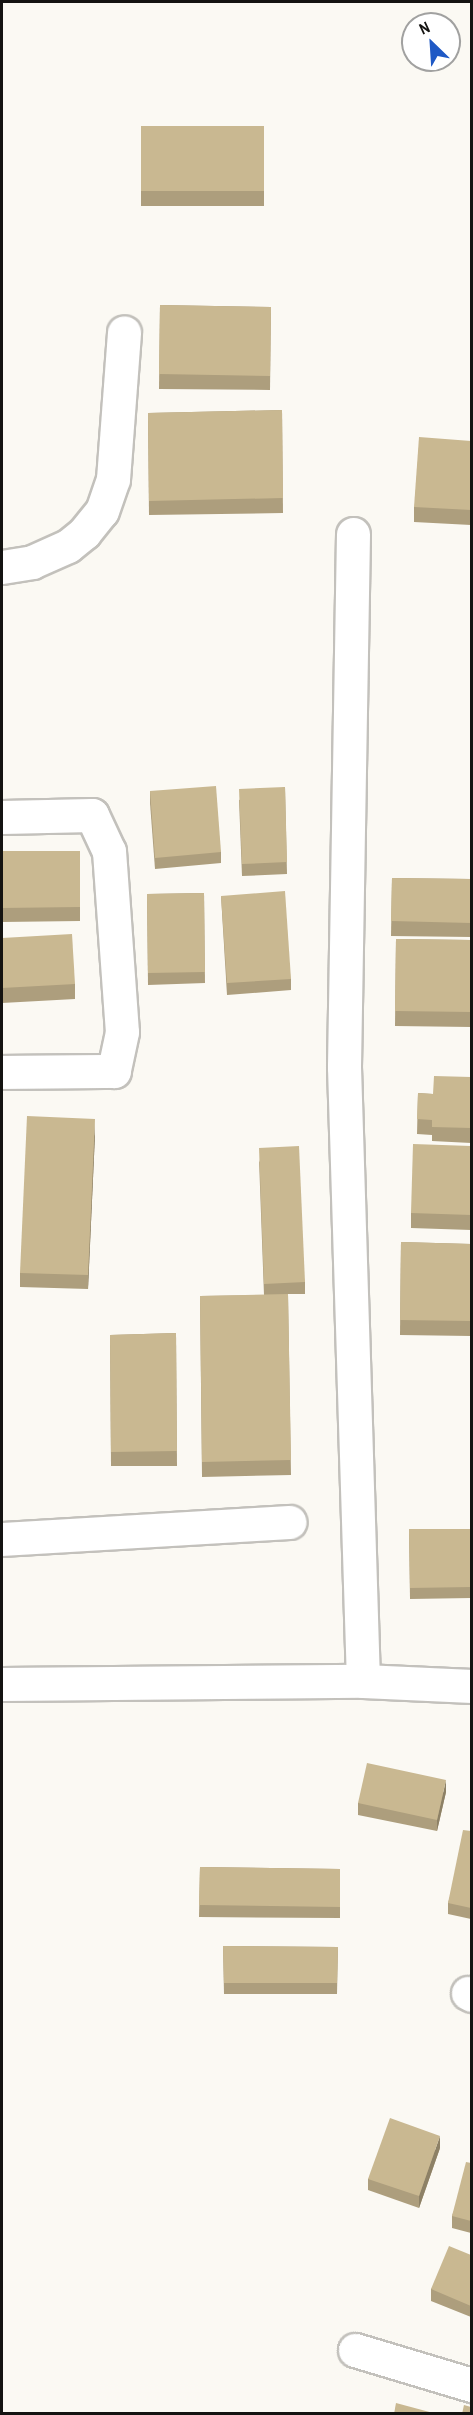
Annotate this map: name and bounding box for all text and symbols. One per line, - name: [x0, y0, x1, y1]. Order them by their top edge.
- north arrow: [401, 12, 461, 72]
- text: N: [415, 16, 433, 39]

